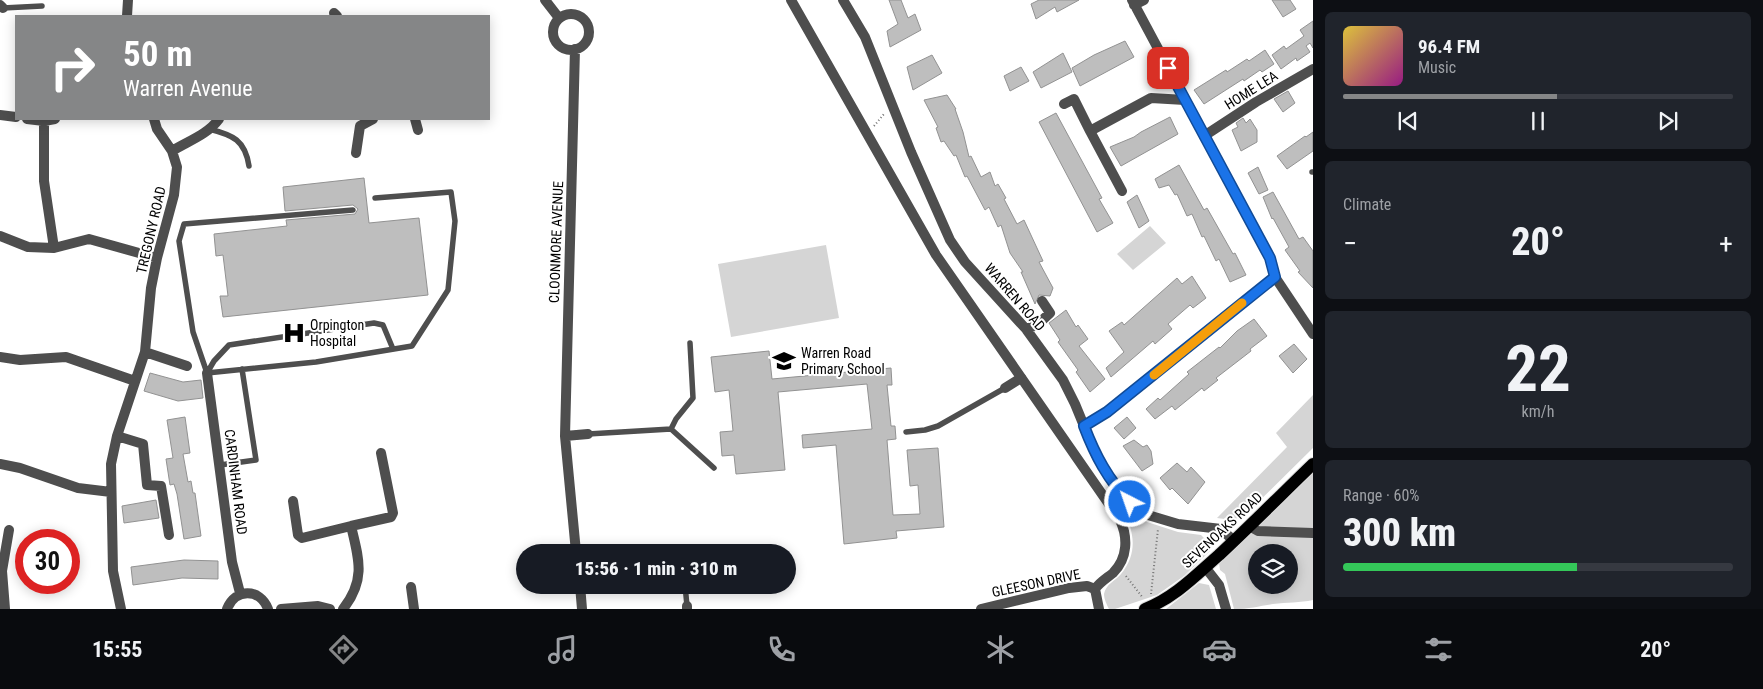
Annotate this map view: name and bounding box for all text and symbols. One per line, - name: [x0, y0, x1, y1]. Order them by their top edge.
- text: 50 m: [123, 34, 192, 75]
- icon: right: [40, 35, 105, 100]
- text: 96.4 FM: [1418, 35, 1480, 58]
- pin: [1147, 47, 1189, 89]
- icon: arrive: [1154, 54, 1182, 82]
- text: Music: [1418, 58, 1456, 77]
- street label: HOME LEA: [1222, 67, 1280, 113]
- text: Warren Avenue: [123, 76, 253, 101]
- icon: previous: [1394, 107, 1422, 135]
- icon: pause: [1524, 107, 1552, 135]
- icon: next: [1654, 107, 1682, 135]
- street label: CLOONMORE AVENUE: [546, 181, 566, 303]
- street label: TREGONY ROAD: [133, 185, 169, 275]
- text: Climate: [1343, 195, 1391, 214]
- text: 20°: [1511, 220, 1565, 264]
- text: −: [1343, 227, 1357, 260]
- text: +: [1719, 227, 1733, 260]
- street label: WARREN ROAD: [981, 260, 1049, 334]
- place label: Orpington Hospital: [310, 317, 364, 349]
- hospital icon: Orpington Hospital: [281, 320, 307, 346]
- text: 22: [1505, 331, 1571, 407]
- place label: Warren Road Primary School: [801, 345, 885, 377]
- school or university icon: Warren Road Primary School: [771, 348, 797, 374]
- text: km/h: [1522, 402, 1554, 421]
- street label: CARDINHAM ROAD: [222, 428, 250, 536]
- position arrow: [1103, 475, 1155, 527]
- text: Range · 60%: [1343, 486, 1419, 505]
- street label: SEVENOAKS ROAD: [1179, 489, 1265, 571]
- text: 300 km: [1343, 511, 1456, 555]
- speed limit sign: 30: [15, 529, 80, 594]
- map controls: [1248, 544, 1298, 594]
- button: layers: [1248, 544, 1298, 594]
- text: 15:56 · 1 min · 310 m: [575, 557, 737, 580]
- street label: GLEESON DRIVE: [990, 566, 1082, 600]
- icon: directions: [326, 632, 361, 667]
- icon: music: [545, 632, 580, 667]
- icon: phone: [764, 632, 799, 667]
- icon: climate: [983, 632, 1018, 667]
- icon: car: [1202, 632, 1237, 667]
- icon: filters: [1421, 632, 1456, 667]
- text: 15:55: [92, 637, 142, 662]
- text: 20°: [1640, 637, 1671, 662]

